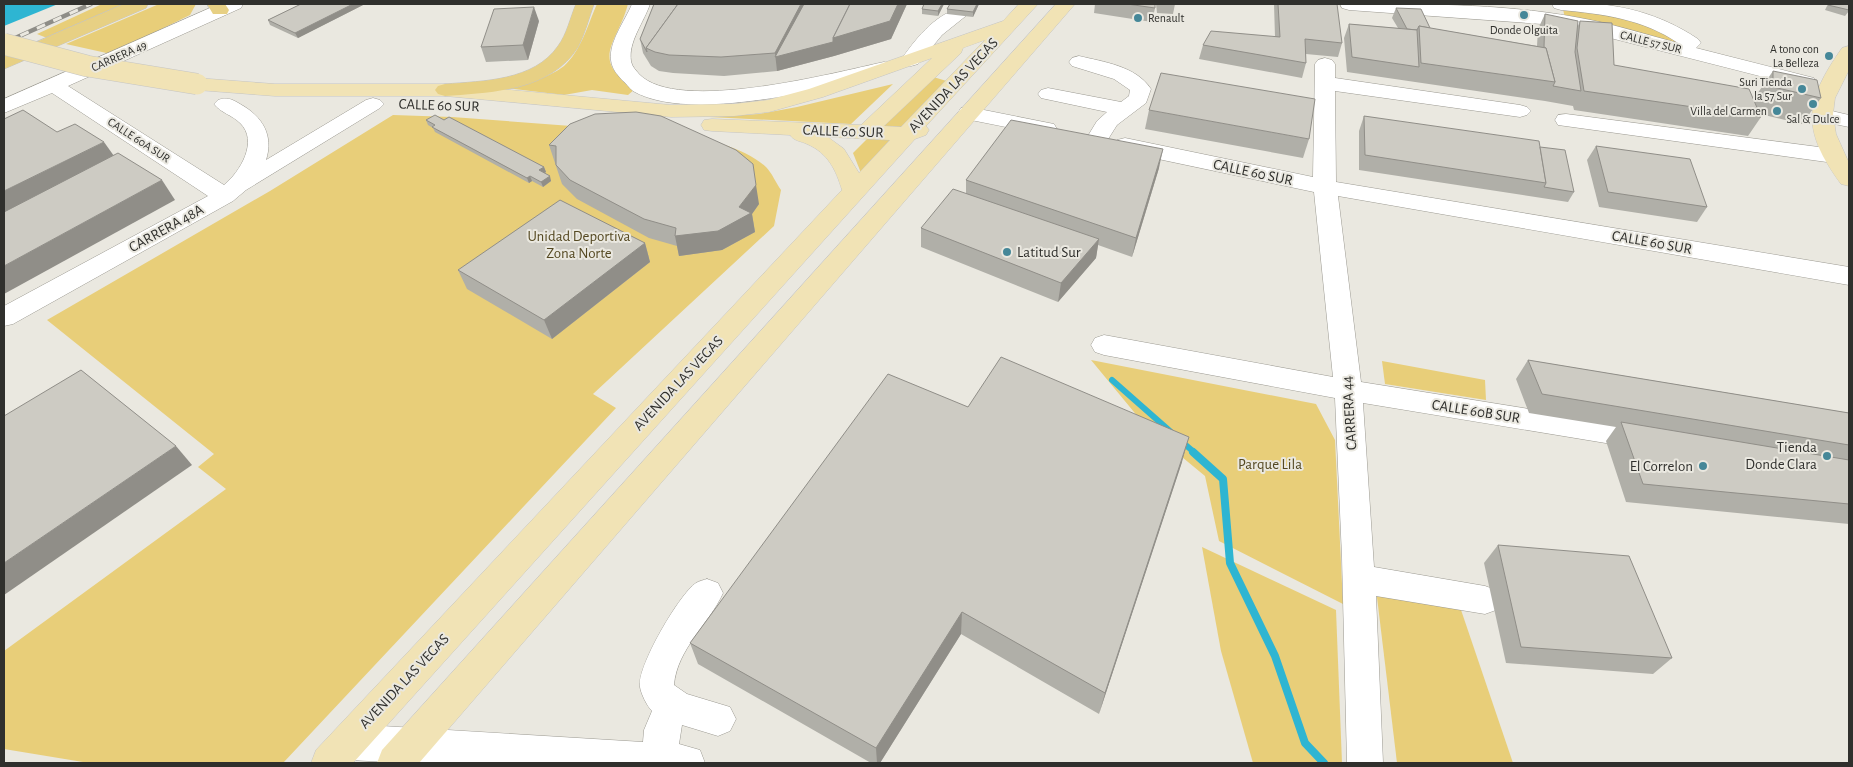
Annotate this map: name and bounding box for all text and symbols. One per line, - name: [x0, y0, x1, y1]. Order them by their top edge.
- marker: Donde Olguita: [1518, 9, 1530, 21]
- marker: Renault: [1132, 12, 1144, 24]
- place label: Renault: [1148, 12, 1185, 24]
- place label: Donde Olguita: [1490, 24, 1559, 36]
- street label: CALLE 57 SUR: [1619, 29, 1683, 55]
- street label: AVENIDA LAS VEGAS: [906, 35, 1001, 136]
- street label: CARRERA 49: [89, 38, 149, 74]
- place label: A tono con La Belleza: [1770, 43, 1819, 69]
- marker: A tono con La Belleza: [1823, 50, 1835, 62]
- place label: Suri Tienda la 57 Sur: [1739, 76, 1792, 102]
- marker: Suri Tienda la 57 Sur: [1796, 83, 1808, 95]
- street label: CALLE 60 SUR: [398, 97, 480, 114]
- marker: Sal & Dulce: [1807, 98, 1819, 110]
- place label: Villa del Carmen: [1690, 105, 1767, 117]
- marker: Villa del Carmen: [1771, 105, 1783, 117]
- place label: Sal & Dulce: [1786, 113, 1840, 125]
- street label: CALLE 60A SUR: [106, 115, 173, 165]
- street label: CALLE 60 SUR: [802, 123, 884, 140]
- street label: CALLE 60 SUR: [1212, 157, 1294, 188]
- street label: CARRERA 48A: [126, 202, 206, 255]
- street label: CALLE 60 SUR: [1611, 228, 1693, 257]
- park label: Unidad Deportiva Zona Norte: [527, 229, 631, 261]
- place label: Latitud Sur: [1017, 245, 1081, 260]
- marker: Latitud Sur: [1001, 246, 1013, 258]
- street label: AVENIDA LAS VEGAS: [631, 333, 726, 434]
- street label: CARRERA 44: [1339, 375, 1360, 451]
- street label: CALLE 60B SUR: [1431, 397, 1521, 426]
- place label: Tienda Donde Clara: [1745, 440, 1817, 472]
- marker: Tienda Donde Clara: [1821, 450, 1833, 462]
- park label: Parque Lila: [1238, 457, 1302, 472]
- place label: El Correlon: [1630, 459, 1693, 474]
- marker: El Correlon: [1697, 460, 1709, 472]
- street label: AVENIDA LAS VEGAS: [357, 631, 452, 732]

